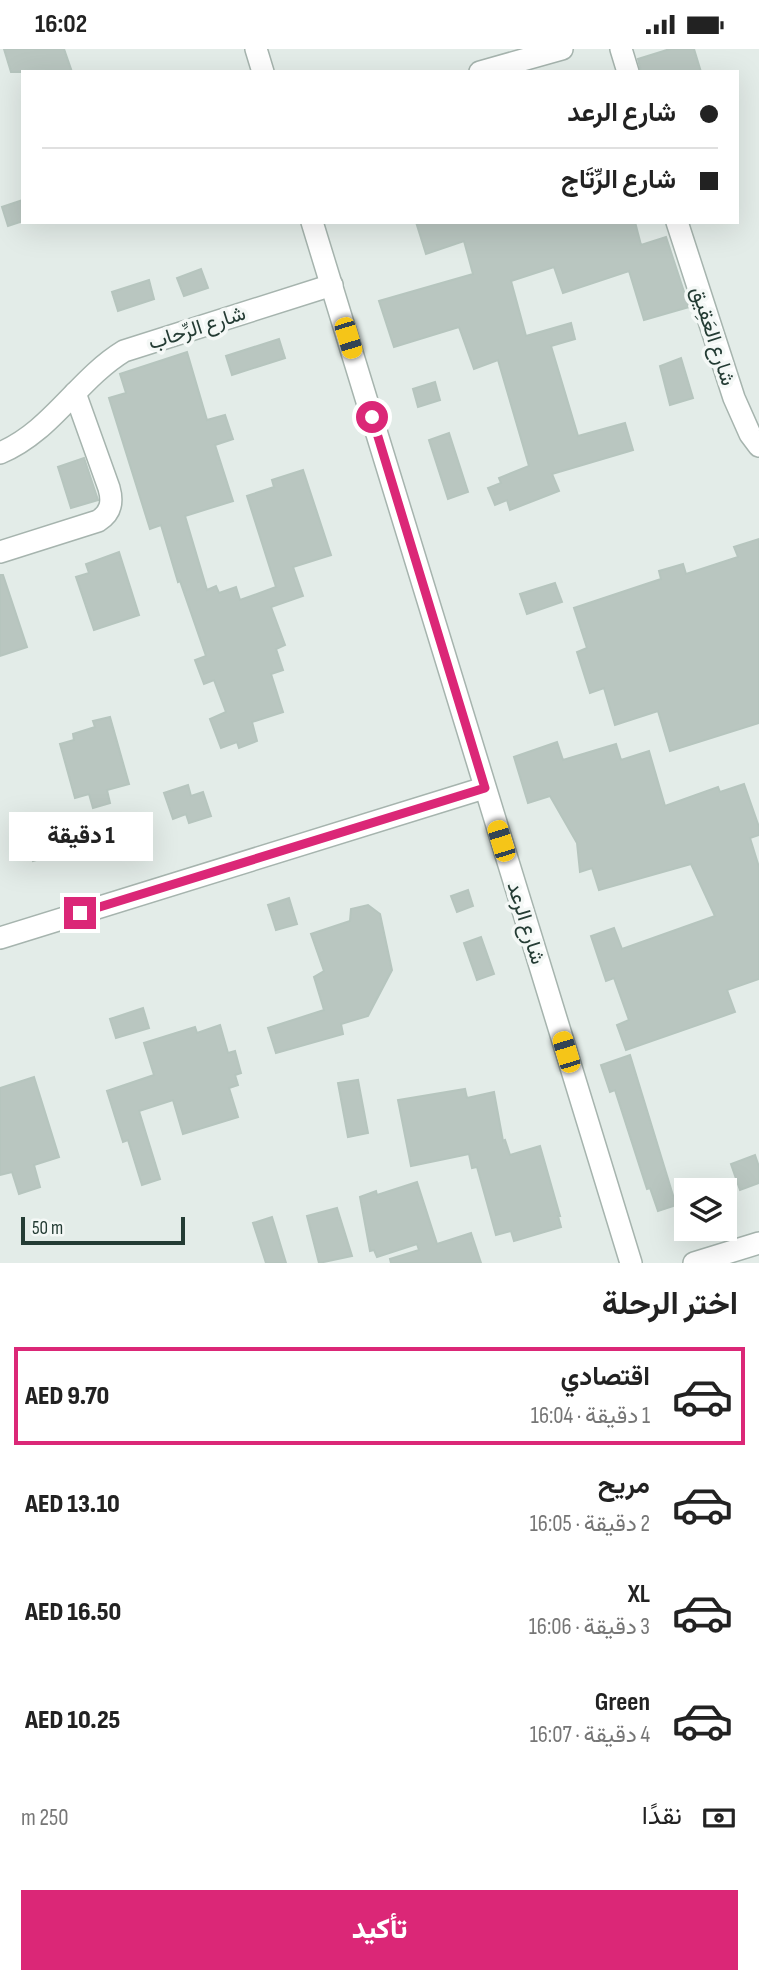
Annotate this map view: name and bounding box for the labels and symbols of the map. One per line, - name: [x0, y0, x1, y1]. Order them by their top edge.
- street label: شارع العَقِيق: [684, 283, 741, 389]
- street label: شارع الرِّحاب: [145, 301, 249, 356]
- car: [332, 315, 365, 361]
- route start: [356, 401, 388, 433]
- callout: 1 دقيقة: [8, 811, 152, 861]
- car: [485, 818, 518, 864]
- street label: شارع الرعد: [501, 879, 550, 968]
- route end: [64, 897, 96, 929]
- car: [550, 1029, 583, 1075]
- scale bar: [21, 1214, 186, 1246]

